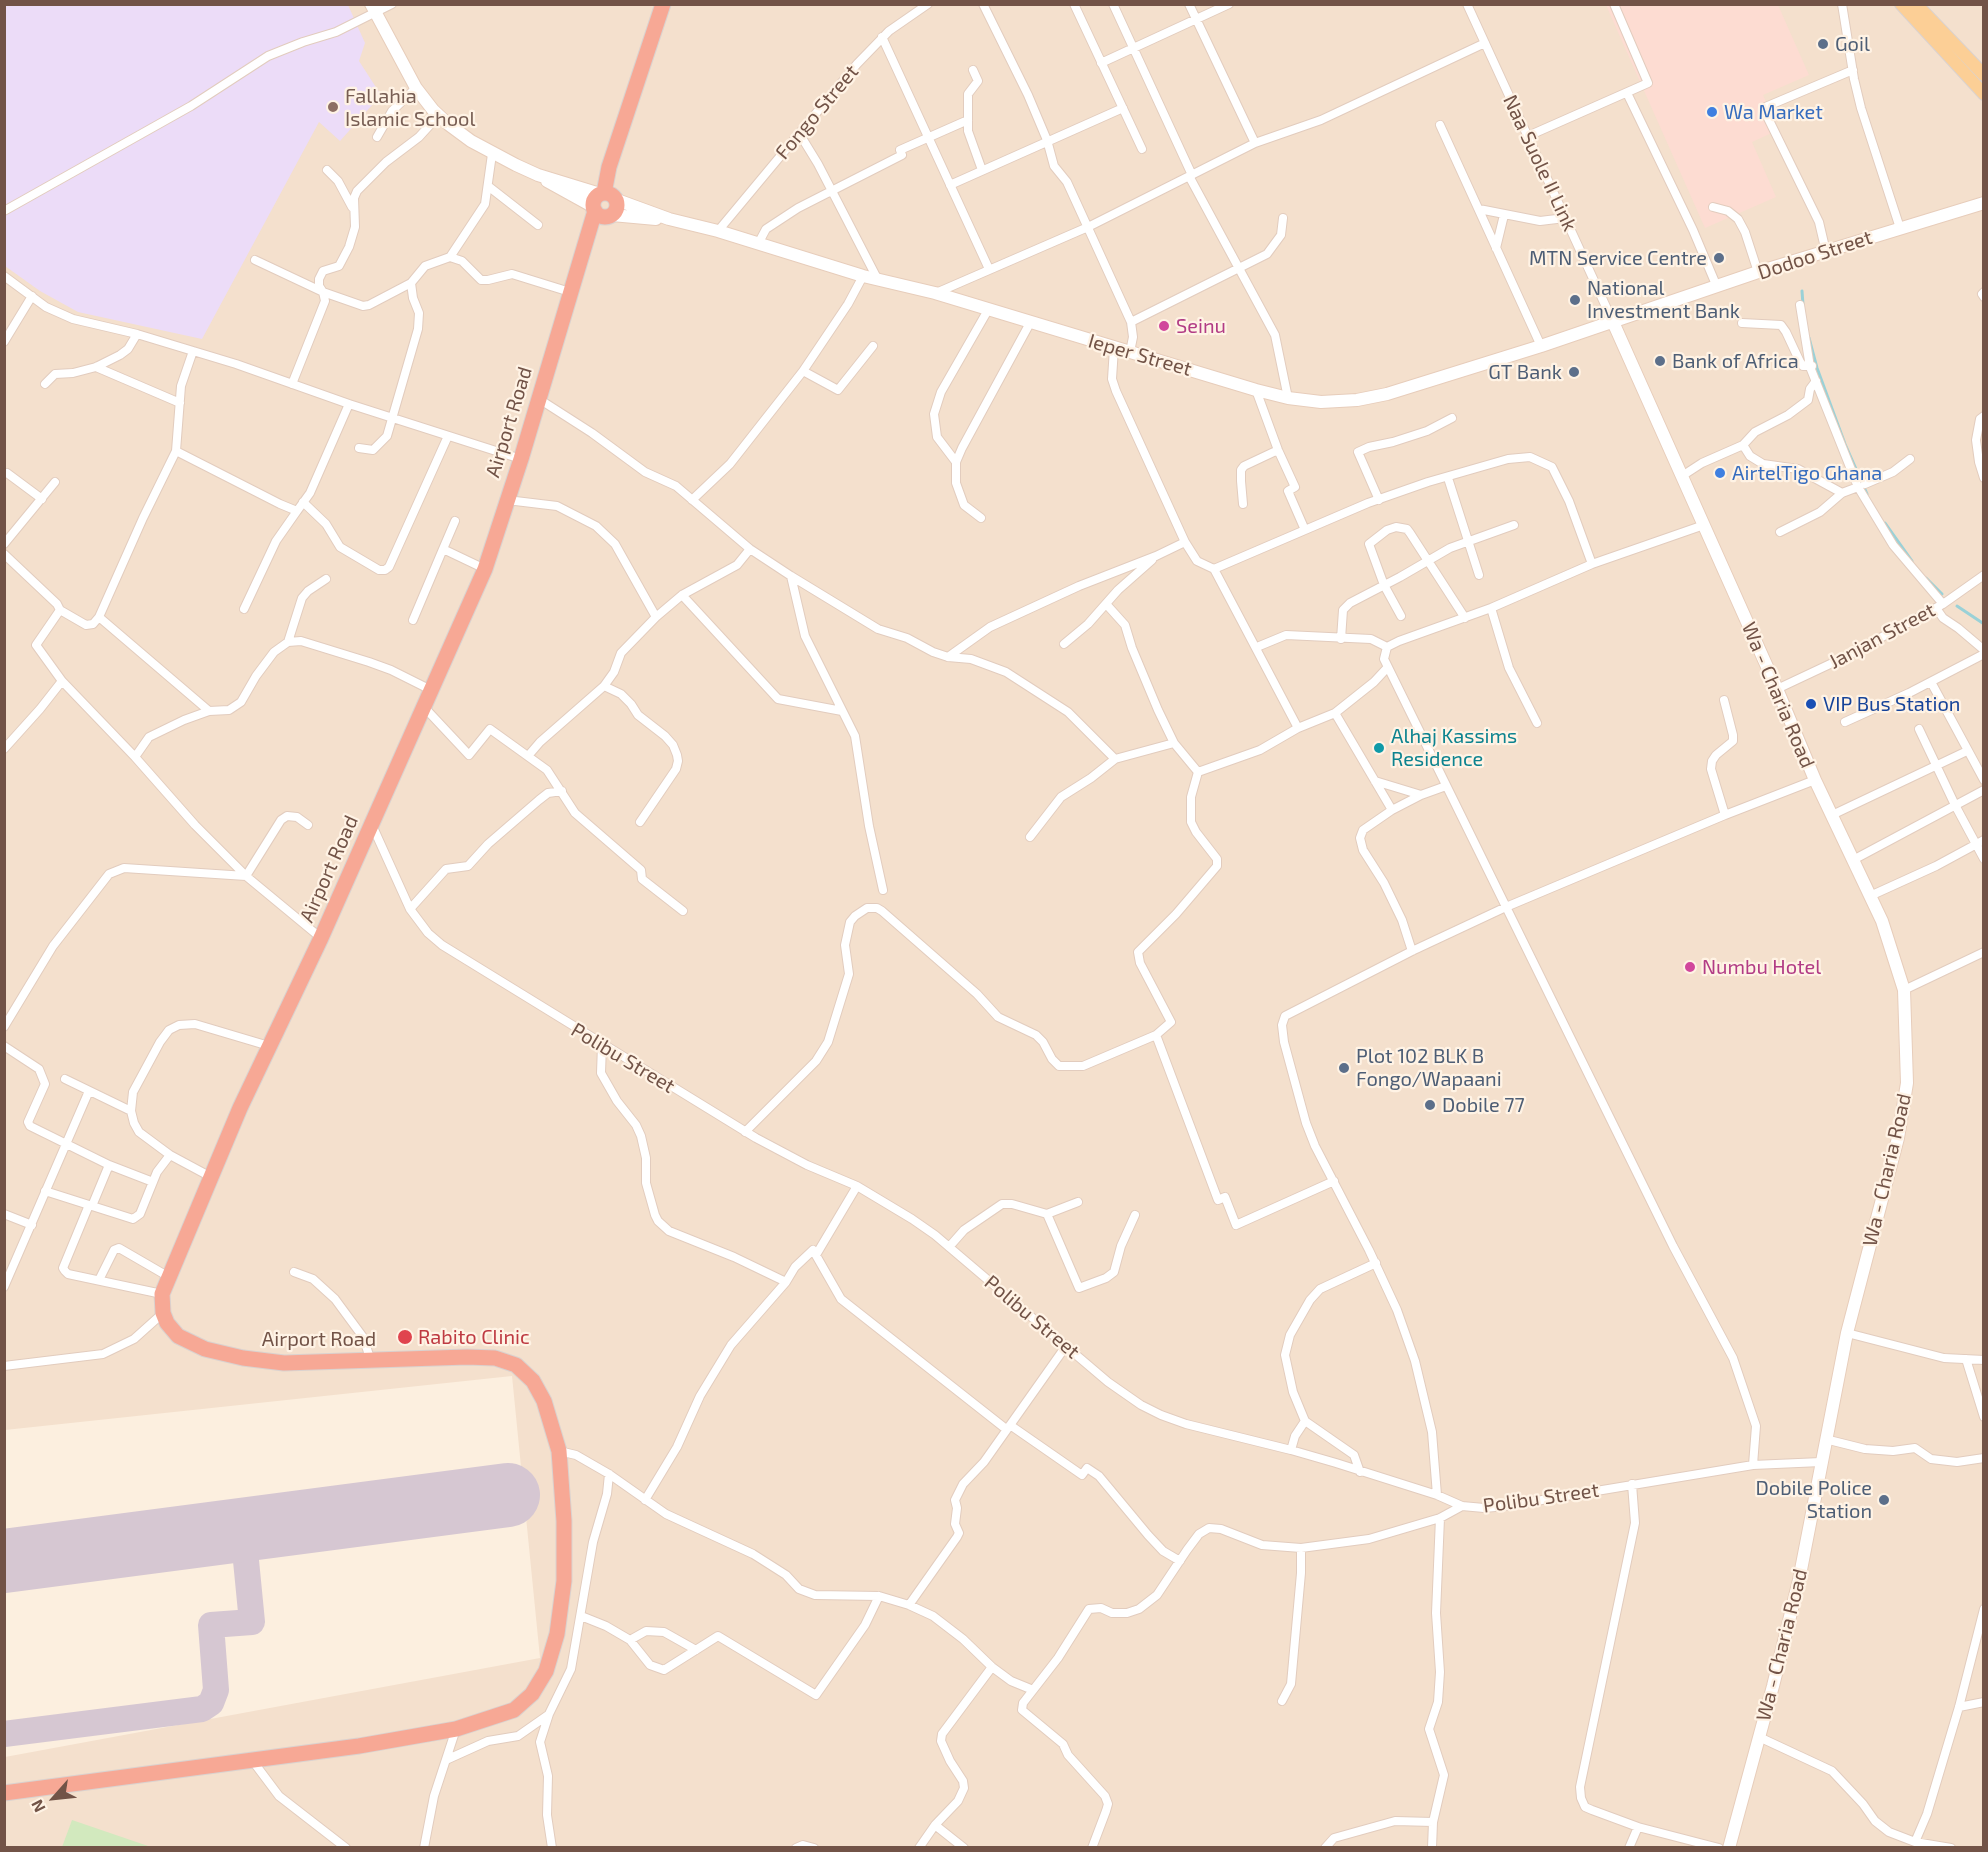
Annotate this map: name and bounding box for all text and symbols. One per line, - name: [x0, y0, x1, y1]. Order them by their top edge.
- place label: Goil: [1835, 32, 1870, 56]
- marker: Goil: [1816, 37, 1830, 51]
- street label: Fongo Street: [771, 60, 863, 164]
- place label: Fallahia Islamic School: [345, 84, 475, 131]
- street label: Naa Suole II Link: [1498, 91, 1582, 235]
- marker: Fallahia Islamic School: [326, 100, 340, 114]
- place label: Wa Market: [1724, 100, 1823, 124]
- marker: Wa Market: [1705, 105, 1719, 119]
- street label: Dodoo Street: [1755, 225, 1875, 285]
- place label: MTN Service Centre: [1529, 246, 1707, 270]
- marker: MTN Service Centre: [1712, 251, 1726, 265]
- place label: National Investment Bank: [1587, 276, 1740, 323]
- marker: National Investment Bank: [1568, 293, 1582, 307]
- place label: Seinu: [1176, 314, 1226, 338]
- marker: Seinu: [1157, 319, 1171, 333]
- street label: Ieper Street: [1086, 329, 1194, 381]
- place label: Bank of Africa: [1672, 349, 1799, 373]
- marker: Bank of Africa: [1653, 354, 1667, 368]
- place label: GT Bank: [1488, 360, 1562, 384]
- street label: Airport Road: [481, 364, 537, 480]
- marker: GT Bank: [1567, 365, 1581, 379]
- place label: AirtelTigo Ghana: [1732, 461, 1882, 485]
- marker: AirtelTigo Ghana: [1713, 466, 1727, 480]
- street label: Janjan Street: [1825, 598, 1939, 674]
- street label: Wa - Charia Road: [1736, 618, 1820, 772]
- place label: VIP Bus Station: [1823, 692, 1960, 716]
- marker: VIP Bus Station: [1804, 697, 1818, 711]
- place label: Alhaj Kassims Residence: [1391, 724, 1517, 771]
- marker: Alhaj Kassims Residence: [1372, 741, 1386, 755]
- street label: Airport Road: [295, 812, 363, 926]
- place label: Numbu Hotel: [1702, 955, 1821, 979]
- marker: Numbu Hotel: [1683, 960, 1697, 974]
- street label: Polibu Street: [567, 1018, 679, 1098]
- place label: Plot 102 BLK B Fongo/Wapaani: [1356, 1044, 1502, 1091]
- marker: Plot 102 BLK B Fongo/Wapaani: [1337, 1061, 1351, 1075]
- street label: Wa - Charia Road: [1858, 1091, 1916, 1249]
- place label: Dobile 77: [1442, 1093, 1525, 1117]
- marker: Dobile 77: [1423, 1098, 1437, 1112]
- street label: Polibu Street: [980, 1270, 1084, 1364]
- place label: Rabito Clinic: [418, 1325, 530, 1349]
- street label: Airport Road: [262, 1327, 376, 1351]
- marker: Rabito Clinic: [396, 1328, 414, 1346]
- place label: Dobile Police Station: [1756, 1476, 1872, 1523]
- street label: Polibu Street: [1482, 1478, 1600, 1518]
- marker: Dobile Police Station: [1877, 1493, 1891, 1507]
- street label: Wa - Charia Road: [1751, 1566, 1813, 1724]
- north arrow: [24, 1768, 84, 1828]
- text: N: [26, 1797, 49, 1816]

